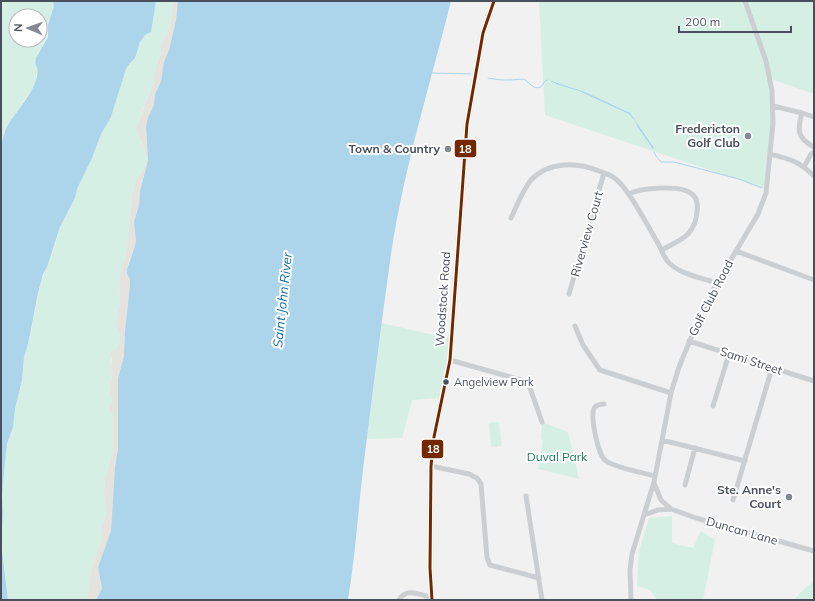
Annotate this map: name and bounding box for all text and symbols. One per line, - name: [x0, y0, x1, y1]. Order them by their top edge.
- north arrow: [8, 8, 48, 48]
- scale bar: [679, 8, 791, 34]
- text: 200 m: [685, 14, 720, 29]
- text: N: [11, 23, 25, 32]
- place label: Fredericton Golf Club: [675, 121, 740, 150]
- marker: Fredericton Golf Club: [743, 131, 753, 141]
- line badge: 18: [454, 139, 477, 158]
- place label: Town & Country: [348, 141, 440, 156]
- text: 18: [458, 142, 472, 156]
- marker: Town & Country: [443, 144, 453, 154]
- street label: Riverview Court: [567, 189, 606, 278]
- water label: Saint John River: [269, 250, 295, 348]
- street label: Woodstock Road: [432, 251, 453, 347]
- street label: Golf Club Road: [685, 257, 736, 338]
- street label: Sami Street: [718, 343, 784, 378]
- place label: Angelview Park: [454, 375, 534, 389]
- marker: Angelview Park: [441, 377, 451, 387]
- line badge: 18: [421, 439, 444, 459]
- text: 18: [426, 442, 440, 456]
- park label: Duval Park: [527, 449, 588, 464]
- place label: Ste. Anne's Court: [717, 482, 781, 511]
- marker: Ste. Anne's Court: [784, 492, 794, 502]
- street label: Duncan Lane: [705, 513, 780, 548]

